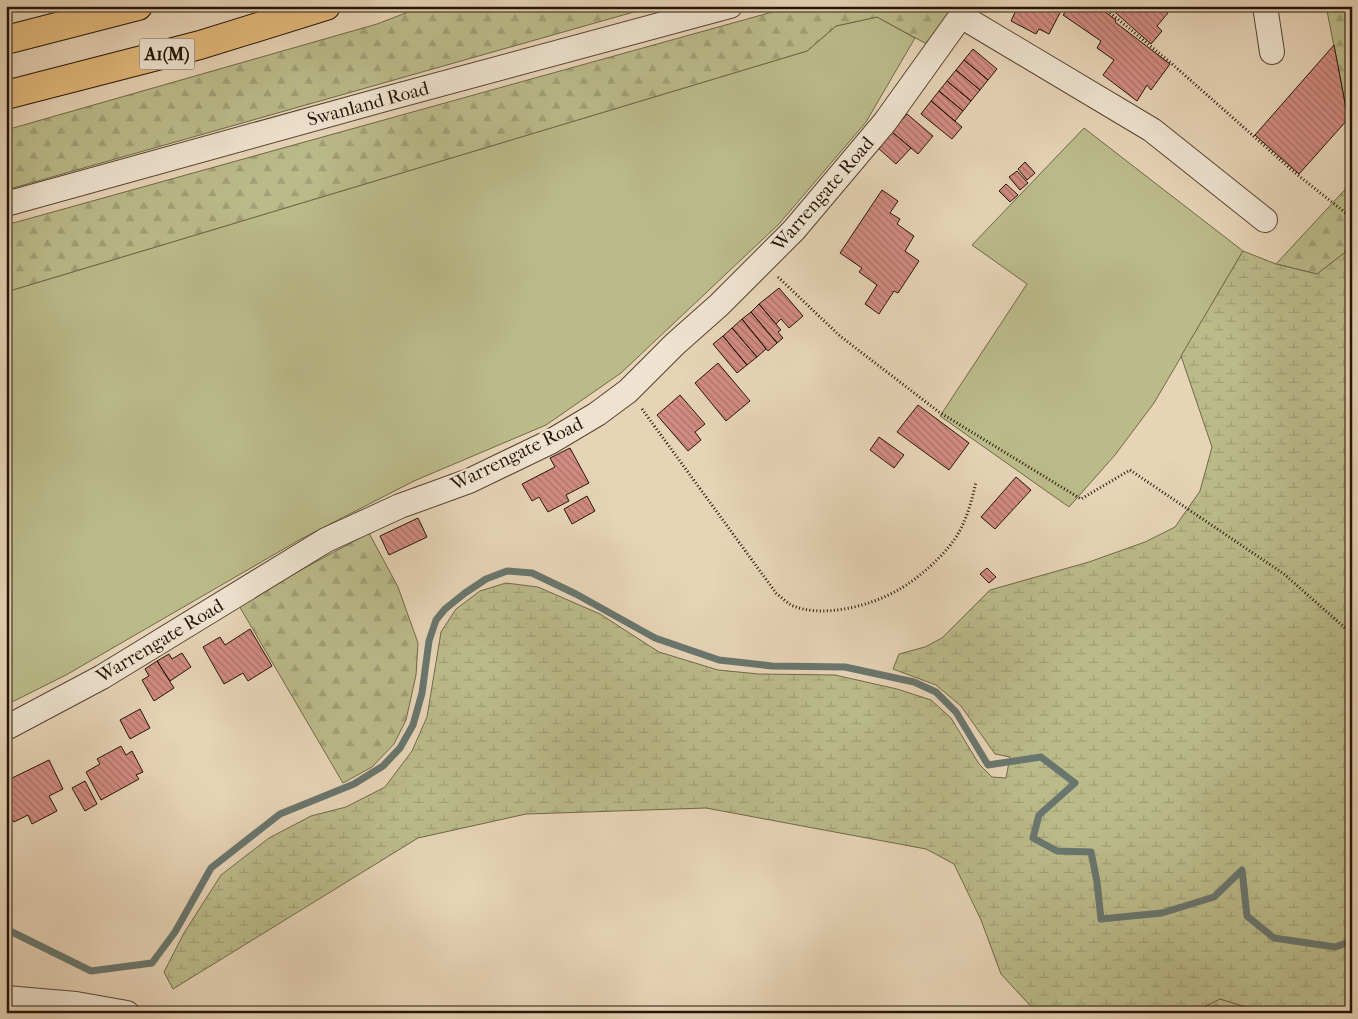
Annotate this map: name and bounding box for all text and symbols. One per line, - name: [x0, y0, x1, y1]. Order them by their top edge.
- road number: A1(M): [140, 39, 194, 70]
- street label: Swanland Road: [305, 77, 432, 131]
- street label: Warrengate Road: [767, 132, 879, 256]
- street label: Warrengate Road: [447, 412, 587, 496]
- street label: Warrengate Road: [92, 594, 228, 688]

